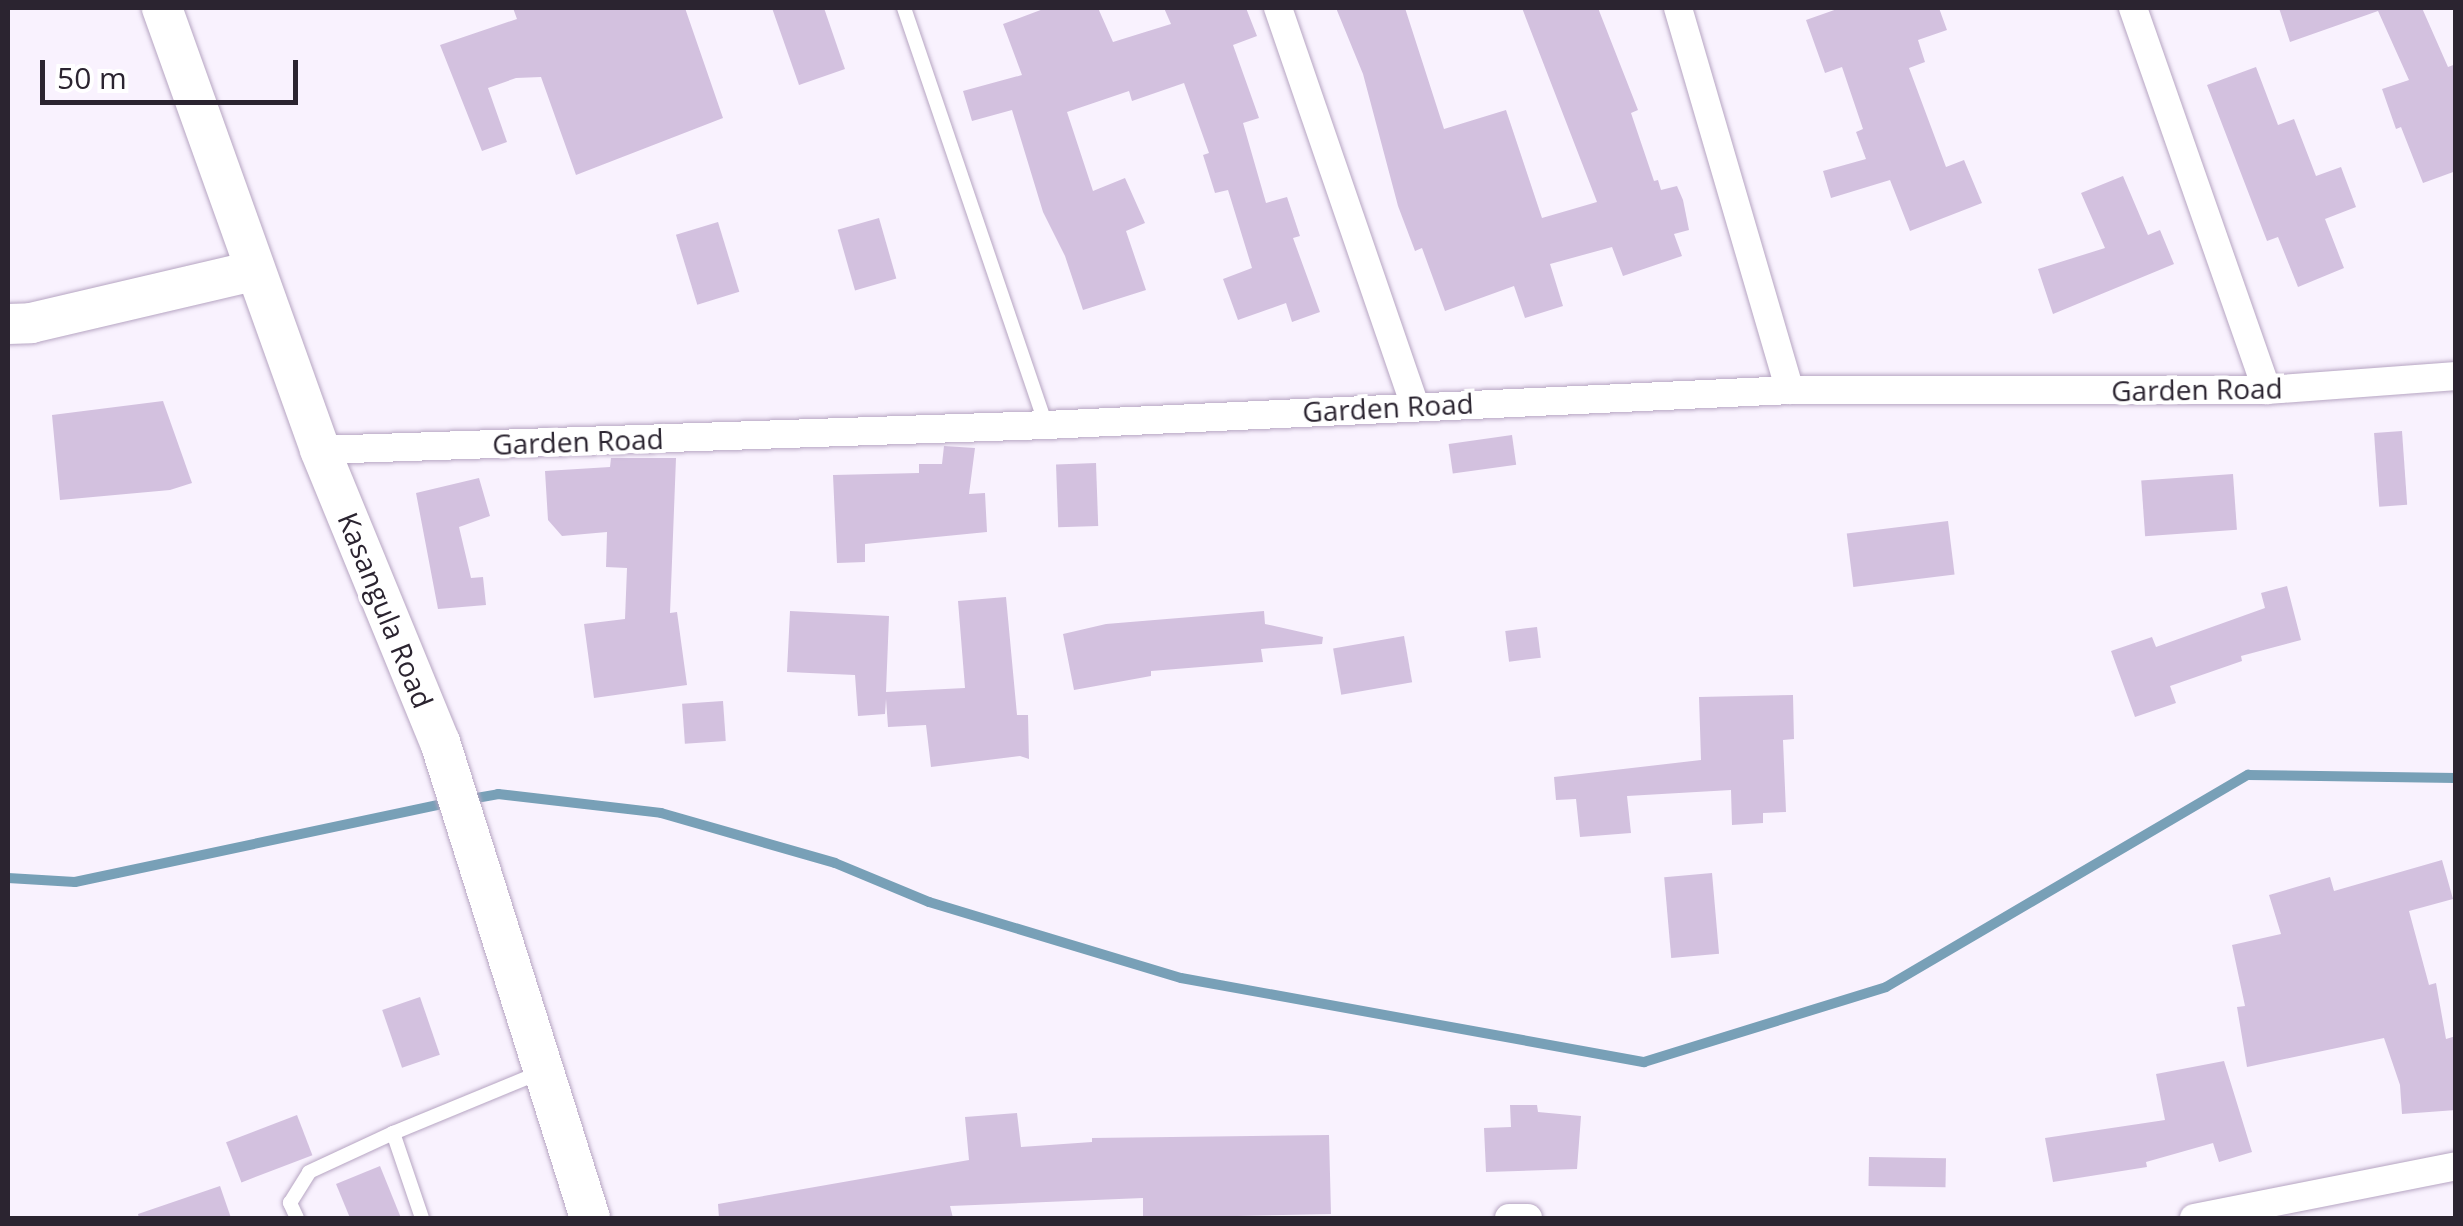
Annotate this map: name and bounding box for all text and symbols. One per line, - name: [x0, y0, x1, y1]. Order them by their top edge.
- scale bar: [45, 40, 302, 102]
- text: 50 m: [57, 57, 127, 98]
- street label: Garden Road: [2111, 371, 2283, 407]
- street label: Garden Road: [1302, 386, 1474, 428]
- street label: Garden Road: [492, 421, 664, 461]
- street label: Kasangula Road: [331, 507, 441, 713]

